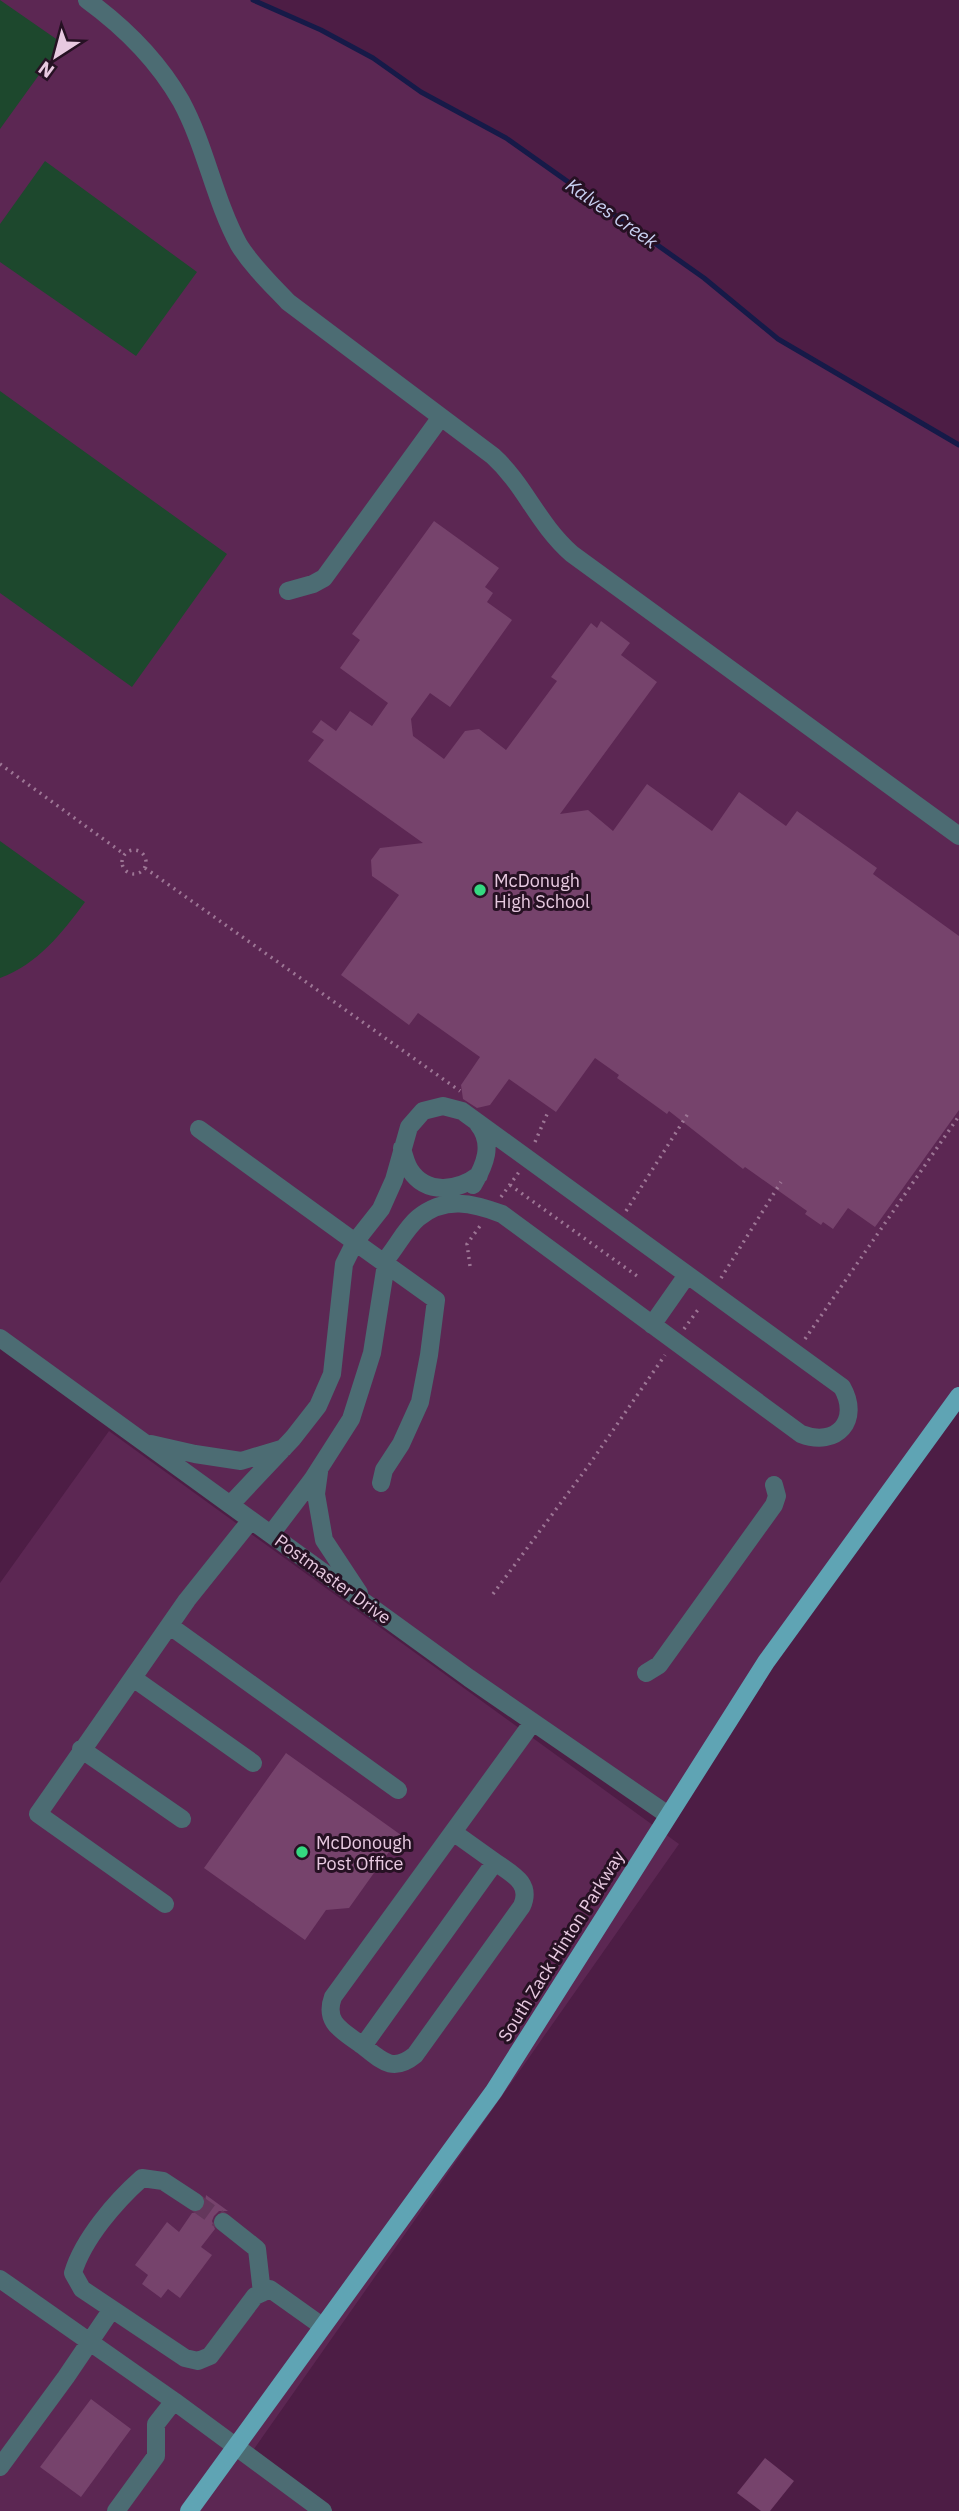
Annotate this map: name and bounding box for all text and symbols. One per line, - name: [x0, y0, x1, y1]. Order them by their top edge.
- north arrow: [21, 21, 91, 91]
- text: N: [33, 56, 59, 84]
- water label: Kalves Creek: [561, 173, 664, 254]
- place label: McDonugh High School: [494, 869, 590, 913]
- marker: McDonugh High School: [472, 882, 488, 898]
- street label: Postmaster Drive: [270, 1529, 396, 1629]
- place label: McDonough Post Office: [316, 1831, 412, 1875]
- marker: McDonough Post Office: [294, 1844, 310, 1860]
- street label: South Zack Hinton Parkway: [493, 1846, 629, 2046]

